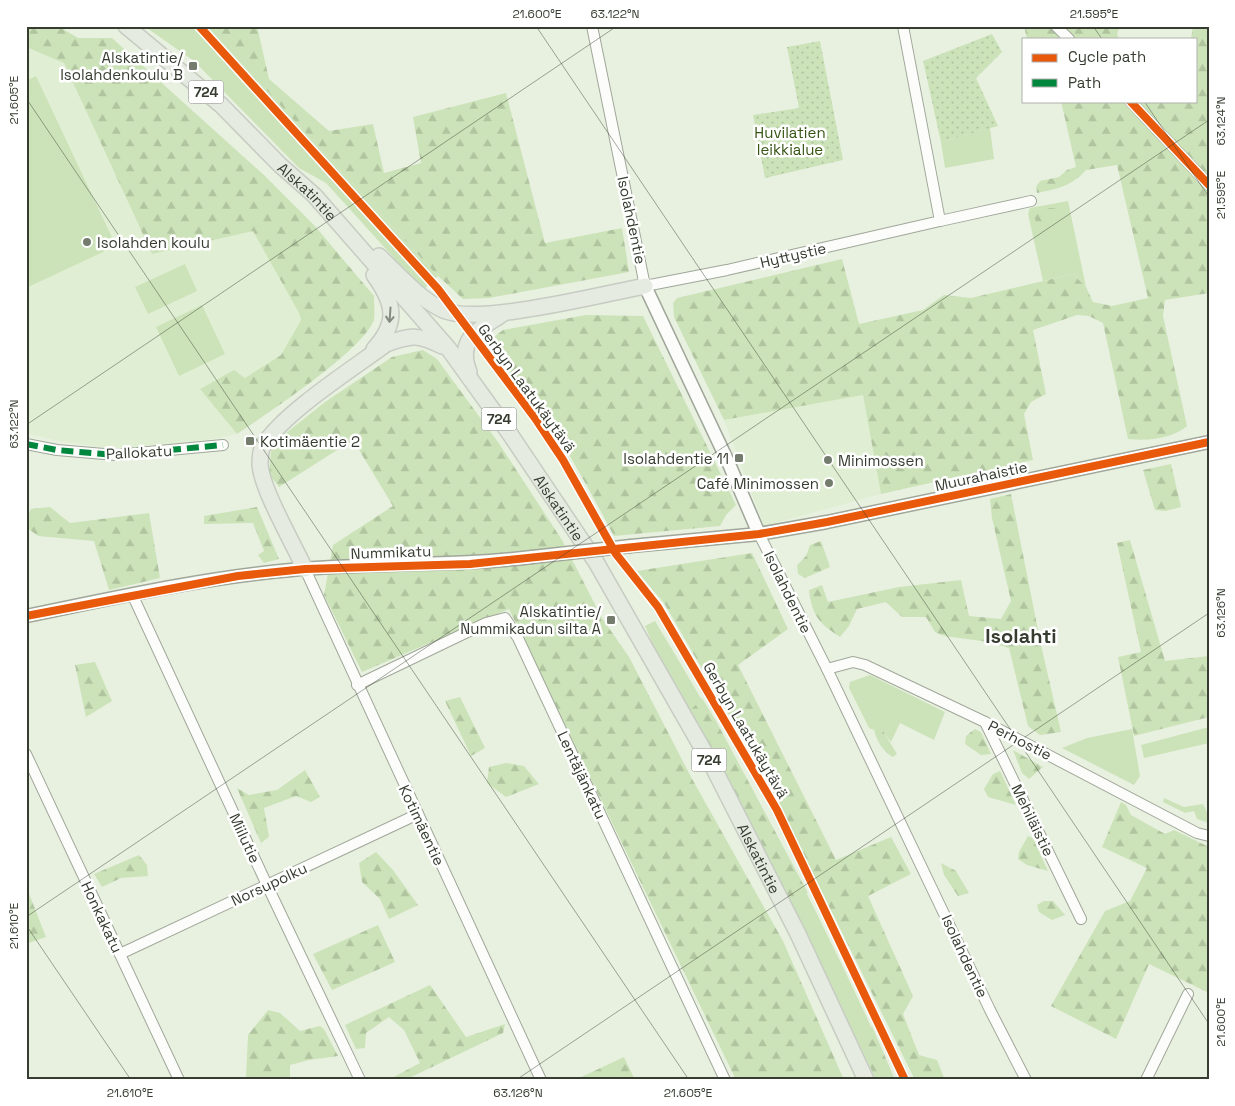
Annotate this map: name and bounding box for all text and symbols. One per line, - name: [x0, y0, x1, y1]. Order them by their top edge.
- text: 21.600°E: [512, 6, 562, 22]
- text: 63.122°N: [590, 6, 640, 22]
- text: 21.595°E: [1070, 6, 1118, 22]
- legend: [1022, 38, 1198, 102]
- text: Cycle path: [1068, 47, 1146, 66]
- place label: Alskatintie/ Isolahdenkoulu B: [60, 48, 183, 84]
- marker: Alskatintie/ Isolahdenkoulu B: [187, 60, 199, 72]
- text: Path: [1068, 73, 1101, 92]
- text: 21.605°E: [6, 75, 22, 124]
- road number: 724: [188, 80, 224, 104]
- text: 63.124°N: [1213, 96, 1229, 146]
- park label: Huvilatien leikkialue: [754, 123, 826, 159]
- street label: Alskatintie: [274, 158, 342, 225]
- text: 21.595°E: [1213, 171, 1229, 219]
- street label: Isolahdentie: [613, 174, 651, 266]
- place label: Isolahden koulu: [97, 233, 210, 252]
- marker: Isolahden koulu: [81, 236, 93, 248]
- street label: Hyttystie: [758, 238, 828, 272]
- one-way arrow: [386, 306, 395, 322]
- street label: Gerbyn Laatukäytävä: [474, 320, 580, 456]
- text: 63.122°N: [6, 399, 22, 449]
- road number: 724: [482, 408, 516, 430]
- place label: Kotimäentie 2: [260, 432, 360, 451]
- marker: Kotimäentie 2: [244, 435, 256, 447]
- street label: Pallokatu: [105, 441, 173, 463]
- place label: Isolahdentie 11: [623, 449, 729, 468]
- place label: Minimossen: [838, 451, 924, 470]
- marker: Isolahdentie 11: [733, 452, 745, 464]
- marker: Minimossen: [822, 454, 834, 466]
- street label: Muurahaistie: [933, 457, 1029, 495]
- street label: Alskatintie: [530, 471, 589, 545]
- place label: Café Minimossen: [697, 474, 819, 493]
- marker: Café Minimossen: [823, 477, 835, 489]
- street label: Nummikatu: [350, 541, 432, 563]
- street label: Isolahdentie: [760, 548, 816, 636]
- text: 63.126°N: [1213, 588, 1229, 638]
- place label: Alskatintie/ Nummikadun silta A: [460, 602, 602, 638]
- marker: Alskatintie/ Nummikadun silta A: [605, 614, 617, 626]
- district label: Isolahti: [985, 623, 1057, 649]
- street label: Gerbyn Laatukäytävä: [699, 658, 793, 802]
- street label: Perhostie: [985, 716, 1055, 764]
- street label: Lentäjänkatu: [553, 728, 611, 822]
- road number: 724: [692, 748, 726, 772]
- street label: Mehiläistie: [1007, 781, 1059, 859]
- street label: Kotimäentie: [395, 782, 449, 869]
- street label: Miilutie: [225, 810, 265, 866]
- street label: Alskatintie: [734, 820, 785, 897]
- street label: Norsupolku: [228, 858, 310, 910]
- street label: Honkakatu: [77, 878, 127, 956]
- text: 21.610°E: [6, 902, 22, 949]
- street label: Isolahdentie: [938, 912, 993, 1001]
- text: 21.600°E: [1213, 997, 1229, 1047]
- text: 21.610°E: [107, 1085, 154, 1101]
- text: 63.126°N: [493, 1085, 543, 1101]
- text: 21.605°E: [664, 1085, 713, 1101]

